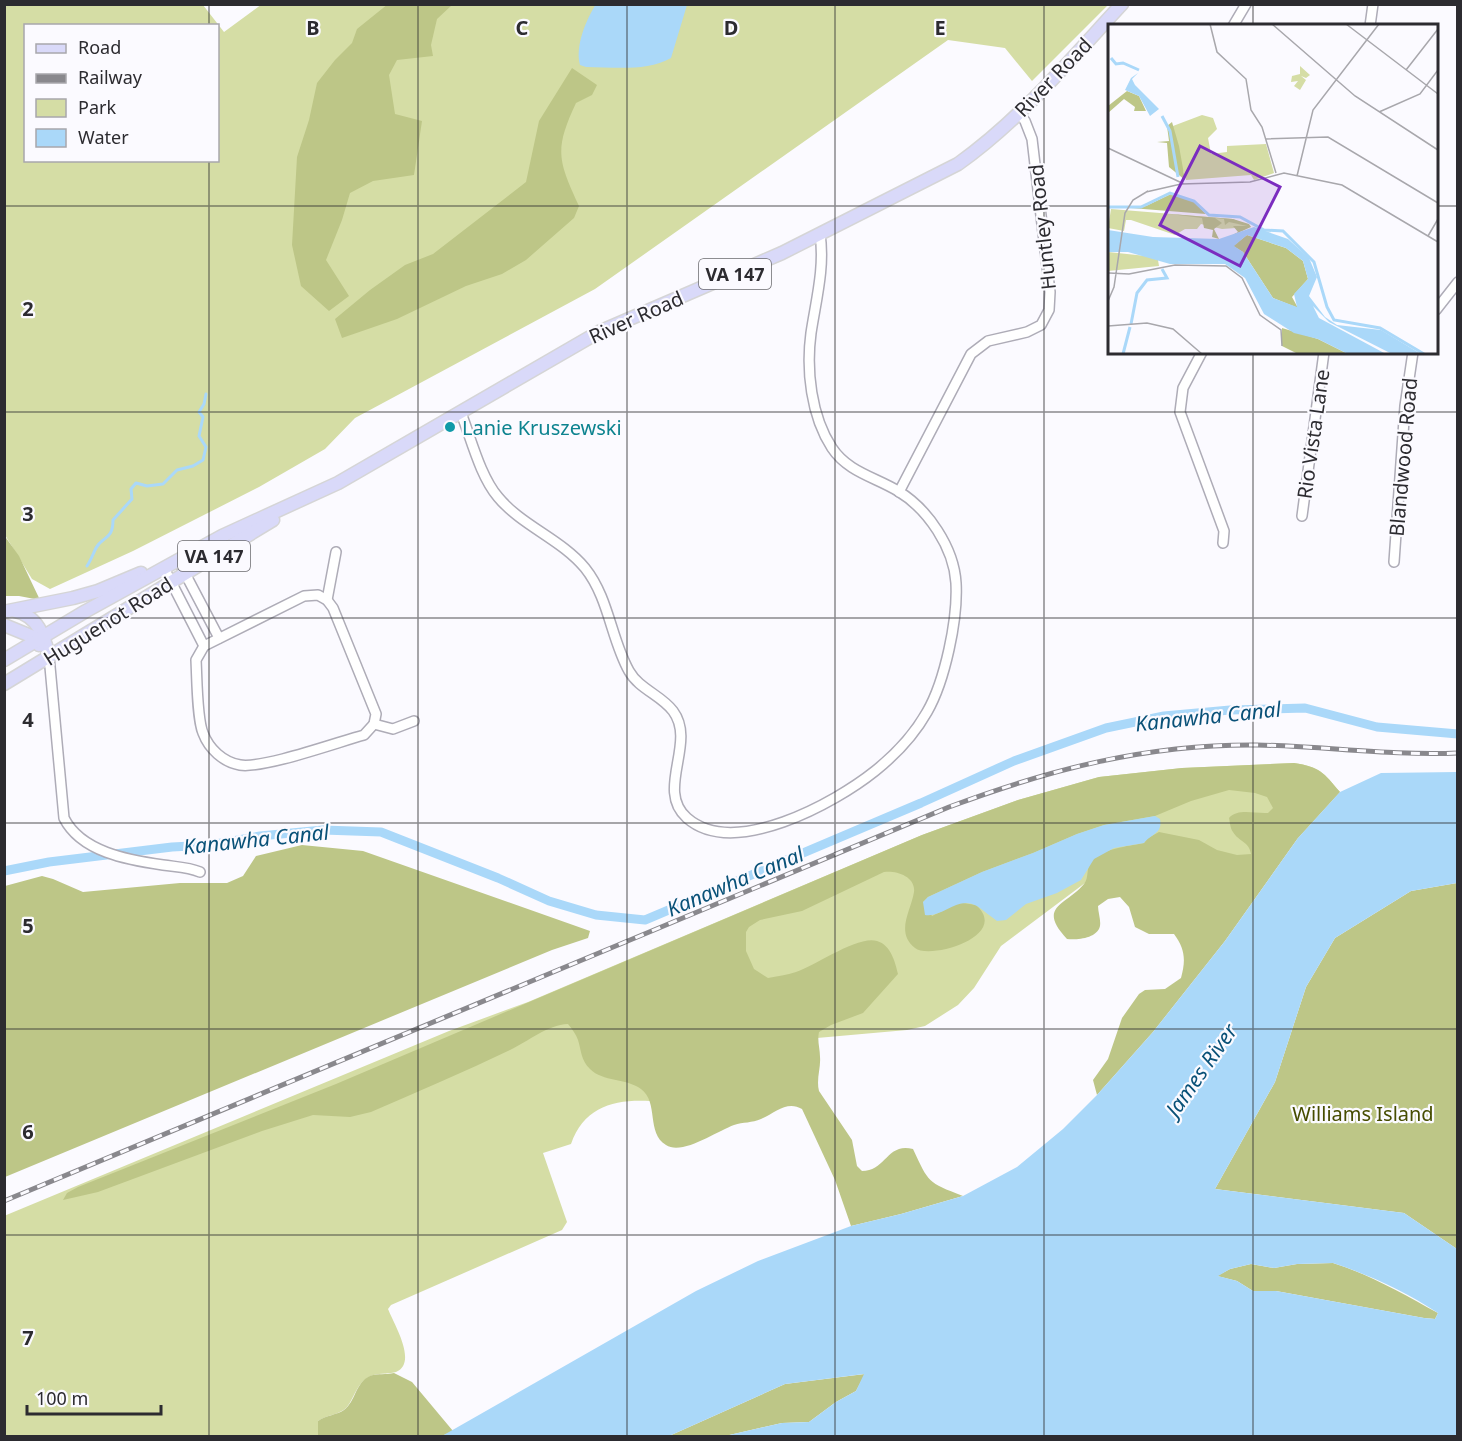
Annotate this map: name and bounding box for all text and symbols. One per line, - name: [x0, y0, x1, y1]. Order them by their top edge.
- text: B: [306, 14, 320, 41]
- text: C: [516, 14, 529, 41]
- text: D: [724, 14, 738, 41]
- text: E: [934, 14, 946, 41]
- legend: [24, 24, 219, 162]
- inset map: [1108, 24, 1438, 354]
- street label: River Road: [1008, 31, 1098, 123]
- text: Road: [78, 35, 121, 59]
- text: Railway: [78, 65, 143, 89]
- text: Park: [78, 95, 116, 119]
- text: Water: [78, 125, 129, 149]
- street label: Huntley Road: [1022, 163, 1062, 291]
- road number: VA 147: [699, 259, 771, 289]
- street label: River Road: [585, 284, 687, 350]
- text: 2: [22, 295, 34, 322]
- street label: Rio Vista Lane: [1291, 367, 1335, 501]
- street label: Blandwood Road: [1383, 376, 1423, 538]
- place label: Lanie Kruszewski: [462, 414, 622, 441]
- marker: Lanie Kruszewski: [443, 420, 457, 434]
- text: 3: [22, 500, 34, 527]
- road number: VA 147: [178, 541, 250, 571]
- street label: Huguenot Road: [38, 570, 178, 672]
- water label: Kanawha Canal: [1134, 694, 1283, 738]
- text: 4: [22, 706, 34, 733]
- water label: Kanawha Canal: [182, 817, 331, 861]
- water label: Kanawha Canal: [662, 839, 808, 922]
- text: 5: [22, 912, 34, 939]
- water label: James River: [1157, 1017, 1244, 1125]
- park label: Williams Island: [1292, 1100, 1434, 1127]
- text: 6: [22, 1118, 34, 1145]
- text: 7: [22, 1324, 34, 1351]
- scale bar: [27, 1378, 160, 1416]
- text: 100 m: [36, 1386, 88, 1410]

